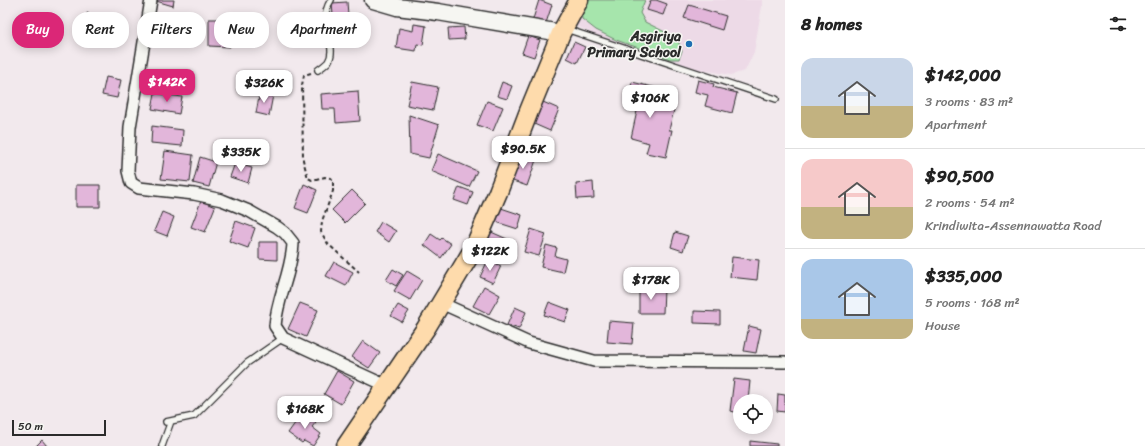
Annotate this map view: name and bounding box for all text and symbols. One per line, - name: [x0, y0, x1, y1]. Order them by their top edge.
- text: 8 homes: [801, 9, 862, 39]
- chip: Buy: [12, 12, 64, 48]
- chip: Rent: [72, 12, 129, 48]
- chip: Filters: [137, 12, 206, 48]
- chip: New: [214, 12, 269, 48]
- chip: Apartment: [277, 12, 371, 48]
- icon: filters: [1107, 13, 1129, 35]
- place label: Asgiriya Primary School: [587, 24, 682, 65]
- marker: Asgiriya Primary School: [684, 39, 694, 49]
- text: $142,000: [925, 60, 1001, 90]
- pin: $142K: [139, 69, 195, 103]
- text: $142K: [148, 70, 186, 93]
- pin: $326K: [236, 70, 292, 104]
- text: $326K: [245, 71, 283, 94]
- icon: home: [833, 74, 881, 122]
- pin: $106K: [622, 85, 678, 119]
- text: $106K: [631, 86, 669, 109]
- text: 3 rooms · 83 m²: [925, 90, 1013, 113]
- text: Apartment: [925, 113, 986, 136]
- pin: $90.5K: [490, 136, 556, 170]
- text: $90.5K: [501, 137, 545, 160]
- pin: $335K: [213, 139, 269, 173]
- text: $335K: [222, 140, 260, 163]
- text: $90,500: [925, 161, 994, 191]
- icon: home: [833, 175, 881, 223]
- text: 2 rooms · 54 m²: [925, 191, 1015, 214]
- text: Krindiwita-Assennawatta Road: [925, 214, 1101, 237]
- pin: $122K: [462, 238, 518, 272]
- text: $122K: [471, 239, 509, 262]
- text: $335,000: [925, 261, 1002, 291]
- pin: $178K: [623, 267, 679, 301]
- text: $178K: [632, 268, 670, 291]
- icon: home: [833, 275, 881, 323]
- text: 5 rooms · 168 m²: [925, 291, 1020, 314]
- text: House: [925, 314, 960, 337]
- map controls: [733, 394, 773, 434]
- button: locate: [733, 394, 773, 434]
- pin: $168K: [277, 396, 333, 430]
- text: $168K: [286, 397, 324, 420]
- text: 50 m: [18, 417, 43, 436]
- scale bar: [12, 418, 106, 437]

